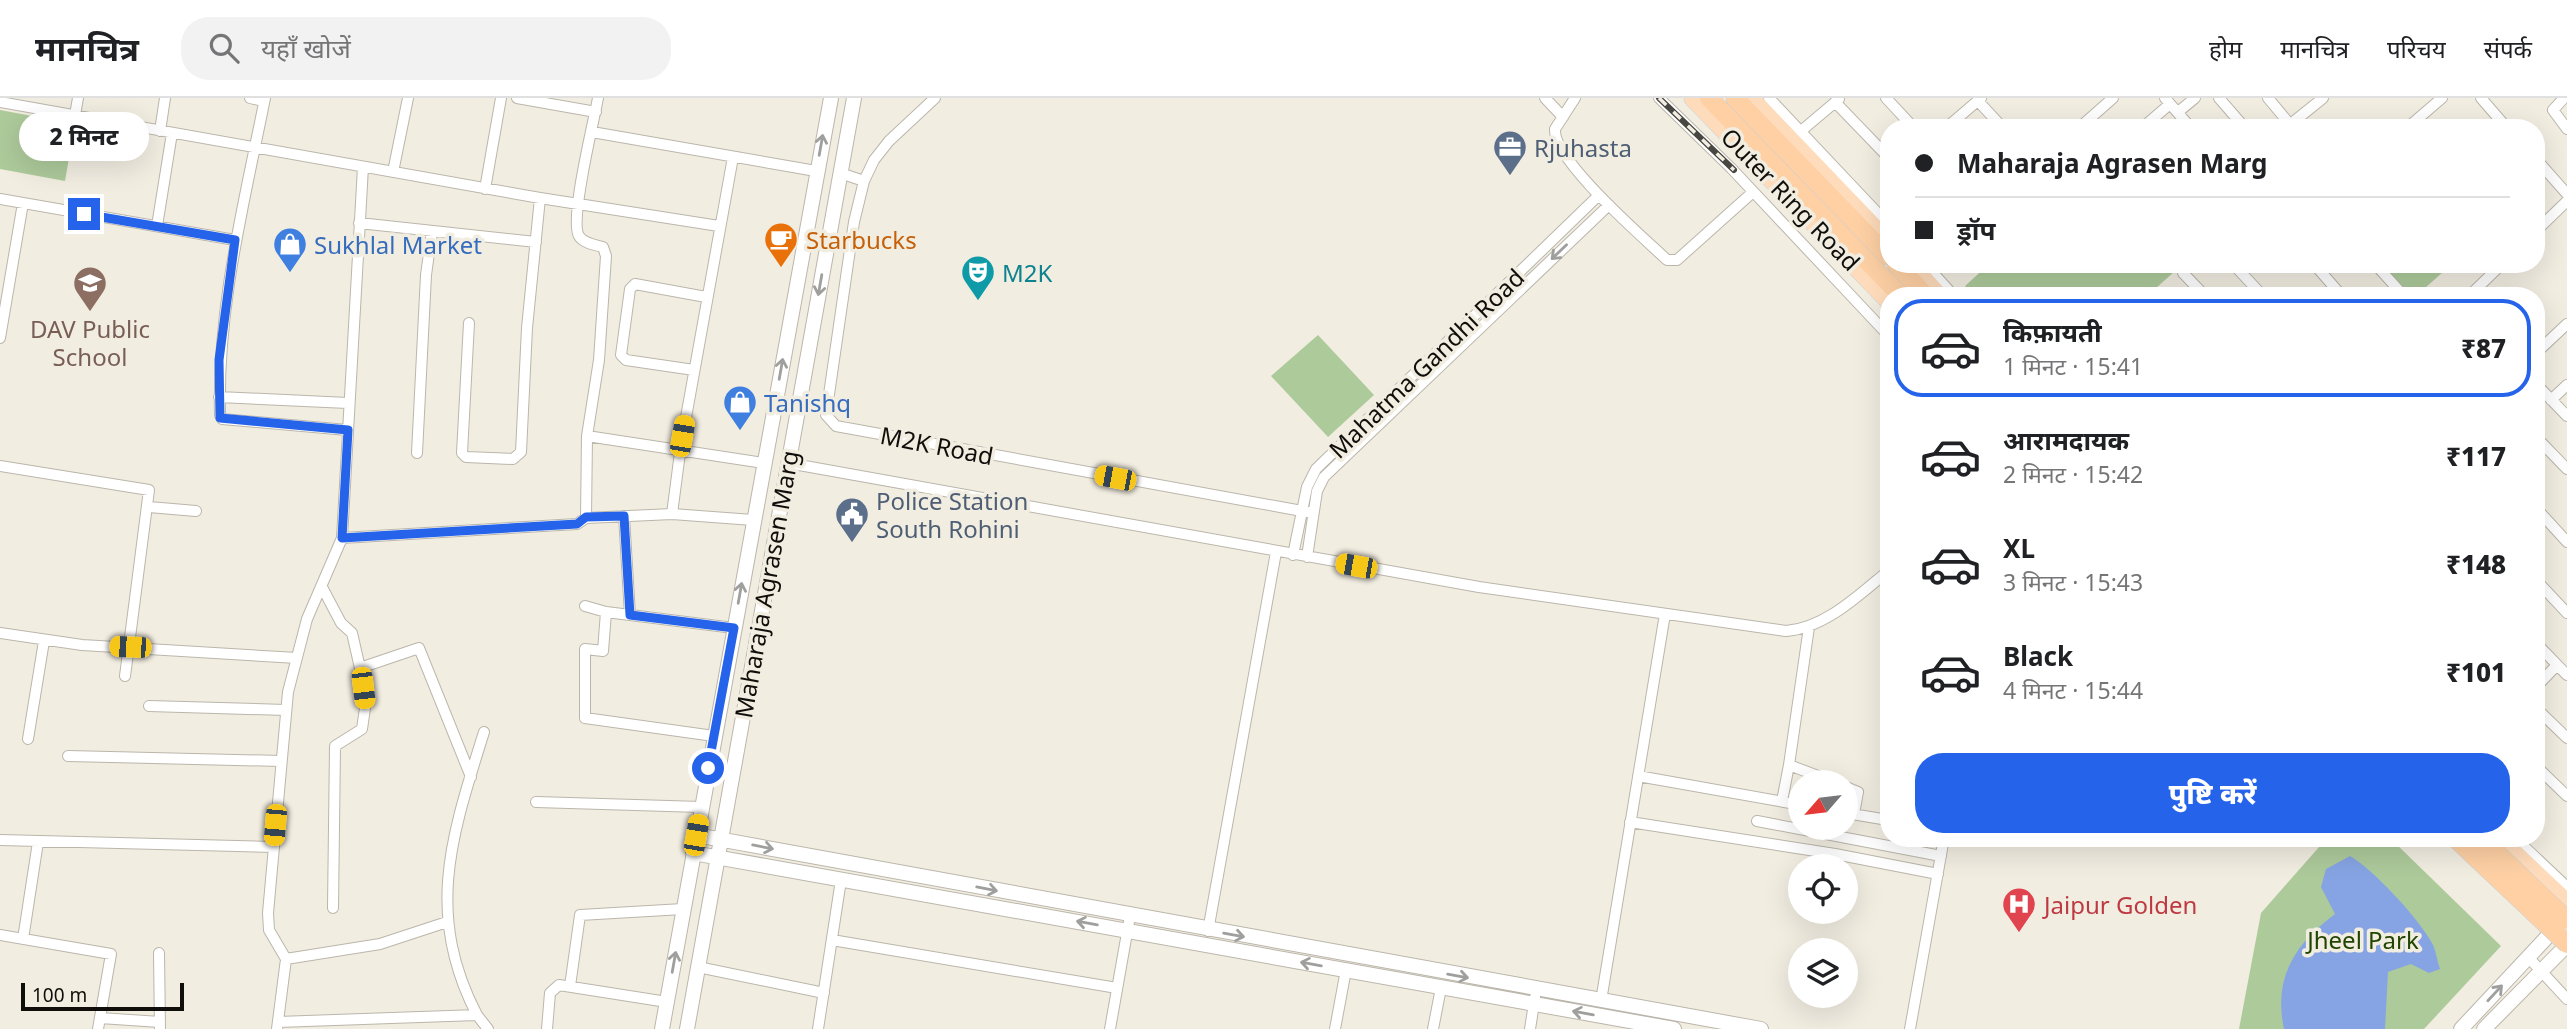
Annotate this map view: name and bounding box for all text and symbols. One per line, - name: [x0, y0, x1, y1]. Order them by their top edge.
- search box: [181, 17, 671, 80]
- text: मानचित्र: [35, 26, 139, 71]
- icon: search: [205, 29, 243, 67]
- text: यहाँ खोजें: [261, 30, 351, 66]
- text: होम: [2209, 32, 2242, 65]
- text: मानचित्र: [2280, 32, 2349, 65]
- text: परिचय: [2387, 32, 2446, 65]
- text: संपर्क: [2484, 32, 2532, 65]
- callout: 2 मिनट: [19, 113, 149, 162]
- text: 2 मिनट: [50, 120, 118, 152]
- street label: Outer Ring Road: [1714, 120, 1868, 278]
- office icon: Rjuhasta: [1491, 128, 1529, 177]
- place label: Rjuhasta: [1534, 131, 1632, 164]
- one-way arrow: [815, 134, 828, 157]
- text: Maharaja Agrasen Marg: [1957, 145, 2268, 181]
- route end: [68, 198, 100, 230]
- text: ड्रॉप: [1957, 212, 1995, 248]
- cafe icon: Starbucks: [762, 220, 800, 269]
- place label: Starbucks: [806, 223, 917, 256]
- shop icon: Sukhlal Market: [271, 225, 309, 274]
- place label: Sukhlal Market: [314, 228, 482, 261]
- one-way arrow: [1551, 244, 1568, 261]
- theatre icon: M2K: [959, 253, 997, 302]
- place label: M2K: [1002, 256, 1052, 289]
- street label: Mahatma Gandhi Road: [1321, 261, 1531, 465]
- school or university icon: DAV Public School: [71, 264, 109, 313]
- one-way arrow: [812, 274, 826, 296]
- place label: DAV Public School: [30, 312, 150, 373]
- text: किफ़ायती: [2003, 314, 2102, 350]
- icon: car: [1919, 317, 1982, 380]
- text: ₹87: [2461, 330, 2506, 366]
- text: 1 मिनट · 15:41: [2003, 350, 2143, 382]
- one-way arrow: [774, 358, 788, 381]
- shop icon: Tanishq: [721, 383, 759, 432]
- place label: Tanishq: [764, 386, 851, 419]
- car: [669, 413, 696, 459]
- street label: M2K Road: [878, 418, 996, 472]
- text: आरामदायक: [2003, 422, 2129, 458]
- icon: car: [1919, 425, 1982, 488]
- text: ₹117: [2446, 438, 2506, 474]
- street label: Maharaja Agrasen Marg: [726, 448, 806, 720]
- text: 2 मिनट · 15:42: [2003, 458, 2143, 490]
- car: [1093, 464, 1138, 492]
- place label: Police Station South Rohini: [876, 484, 1028, 545]
- public building icon: Police Station South Rohini: [833, 495, 871, 544]
- text: XL: [2003, 530, 2035, 566]
- icon: car: [1919, 533, 1982, 596]
- text: ₹148: [2446, 546, 2506, 582]
- car: [1334, 552, 1379, 580]
- text: 3 मिनट · 15:43: [2003, 566, 2143, 598]
- one-way arrow: [734, 582, 747, 605]
- car: [109, 636, 152, 658]
- text: Black: [2003, 638, 2073, 674]
- icon: car: [1919, 641, 1982, 704]
- text: ₹101: [2446, 654, 2506, 690]
- car: [351, 666, 376, 710]
- text: 4 मिनट · 15:44: [2003, 674, 2143, 706]
- route start: [692, 752, 724, 784]
- button: पुष्टि करें: [1915, 753, 2510, 833]
- north arrow: [1788, 770, 1858, 840]
- map controls: [1788, 770, 1858, 1008]
- car: [263, 803, 288, 847]
- car: [683, 812, 710, 858]
- one-way arrow: [751, 841, 774, 854]
- button: locate: [1788, 854, 1858, 924]
- one-way arrow: [975, 883, 998, 896]
- hospital icon: Jaipur Golden: [2000, 885, 2038, 934]
- place label: Jaipur Golden: [2042, 888, 2197, 921]
- one-way arrow: [1076, 916, 1099, 930]
- park label: Jheel Park: [2305, 923, 2419, 956]
- one-way arrow: [1222, 929, 1245, 943]
- button: layers: [1788, 938, 1858, 1008]
- one-way arrow: [668, 951, 681, 974]
- one-way arrow: [1300, 957, 1323, 970]
- one-way arrow: [1446, 969, 1469, 983]
- scale bar: [21, 980, 184, 1012]
- text: 100 m: [32, 982, 87, 1008]
- one-way arrow: [2486, 985, 2503, 1002]
- one-way arrow: [1572, 1006, 1595, 1019]

